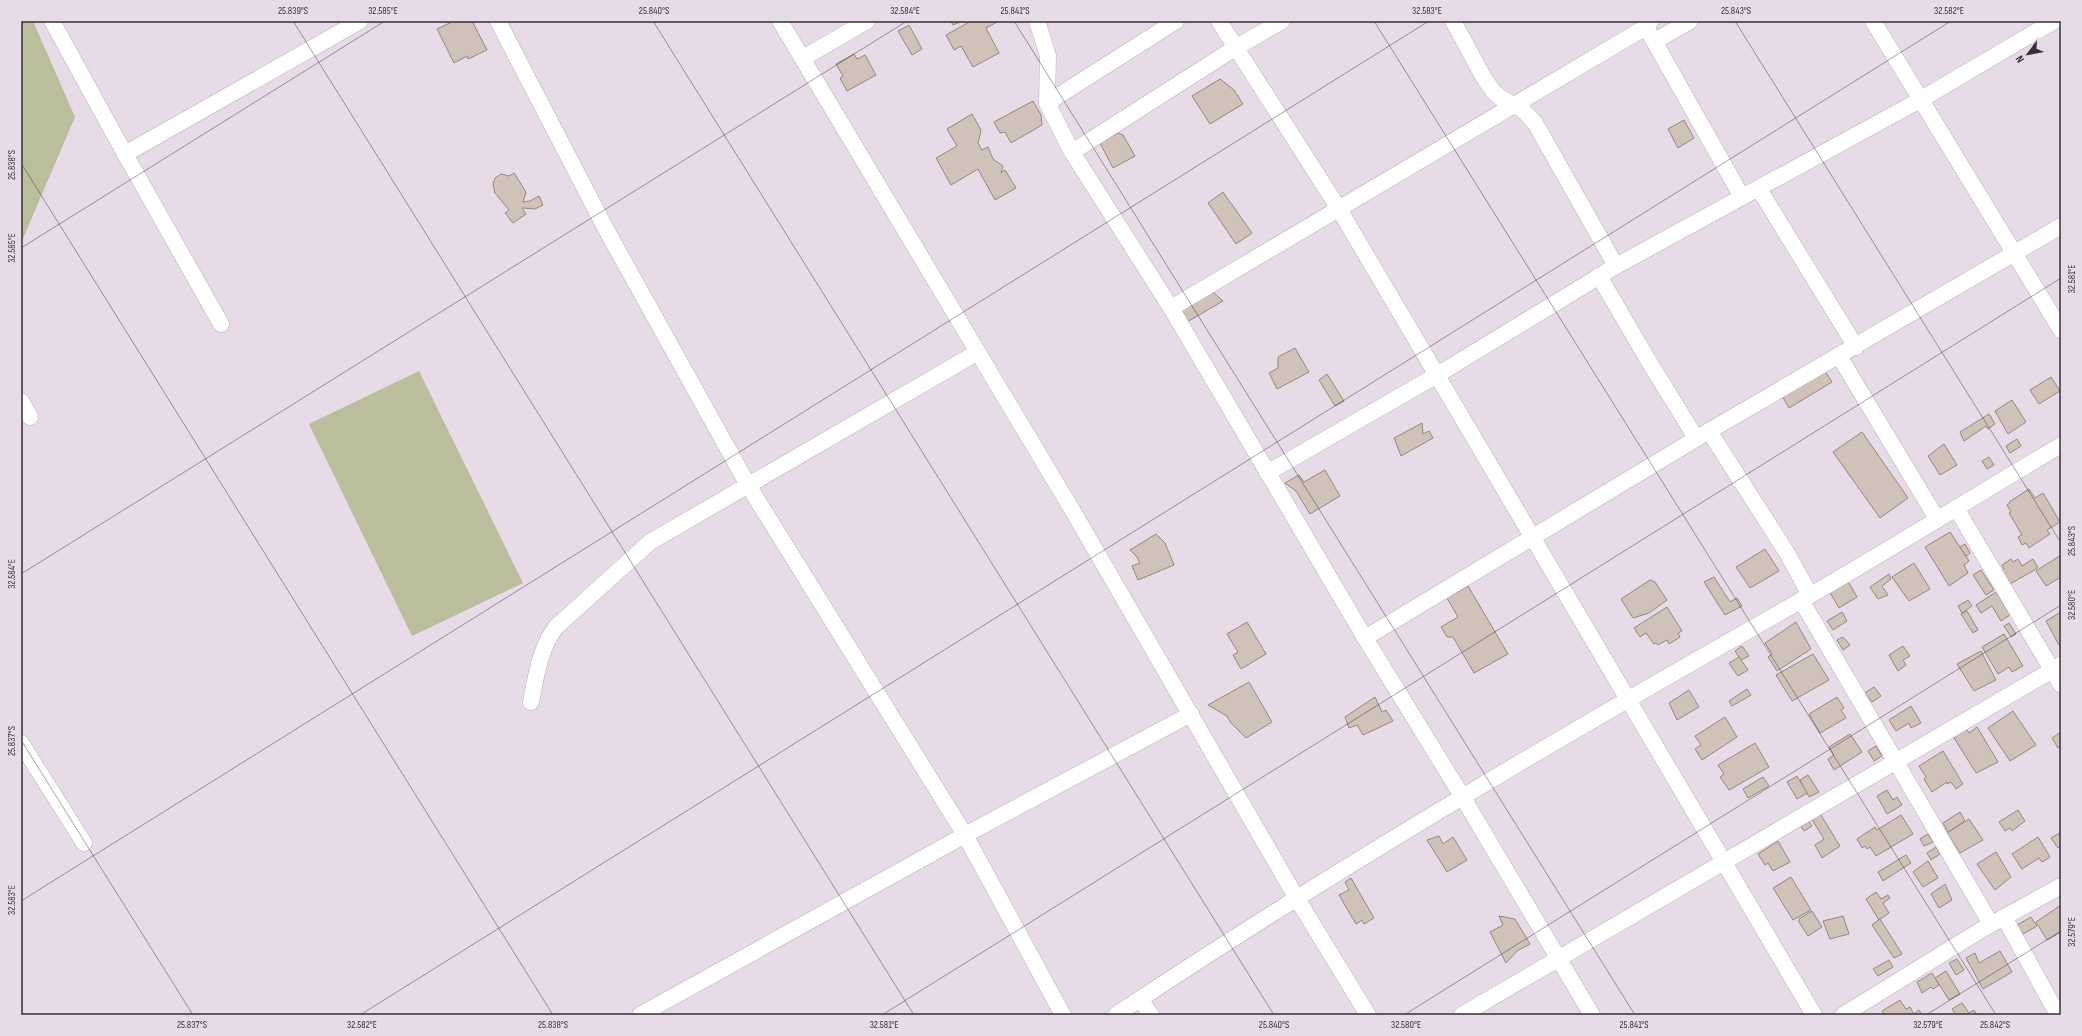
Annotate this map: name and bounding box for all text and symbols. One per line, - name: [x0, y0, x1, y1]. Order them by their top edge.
- text: 25.839°S: [278, 5, 308, 17]
- text: 32.585°E: [368, 5, 398, 17]
- text: 25.840°S: [639, 5, 669, 17]
- text: 32.584°E: [890, 5, 920, 17]
- text: 25.841°S: [1000, 5, 1030, 17]
- text: 32.583°E: [1412, 5, 1442, 17]
- text: 25.843°S: [1721, 5, 1751, 17]
- text: 32.582°E: [1934, 5, 1964, 17]
- north arrow: [2008, 34, 2048, 74]
- text: N: [2013, 53, 2027, 65]
- text: 25.838°S: [6, 150, 18, 180]
- text: 32.585°E: [6, 233, 18, 263]
- text: 32.581°E: [2066, 265, 2078, 293]
- text: 25.843°S: [2066, 526, 2078, 556]
- text: 32.584°E: [6, 559, 18, 589]
- text: 32.580°E: [2066, 590, 2078, 620]
- text: 25.837°S: [6, 726, 18, 756]
- text: 32.583°E: [6, 885, 18, 915]
- text: 32.579°E: [2066, 917, 2078, 947]
- text: 25.837°S: [177, 1019, 207, 1031]
- text: 32.582°E: [347, 1019, 377, 1031]
- text: 25.838°S: [538, 1019, 568, 1031]
- text: 32.581°E: [870, 1019, 898, 1031]
- text: 25.840°S: [1259, 1019, 1289, 1031]
- text: 32.580°E: [1391, 1019, 1421, 1031]
- text: 25.841°S: [1619, 1019, 1649, 1031]
- text: 32.579°E: [1913, 1019, 1943, 1031]
- text: 25.842°S: [1980, 1019, 2010, 1031]

